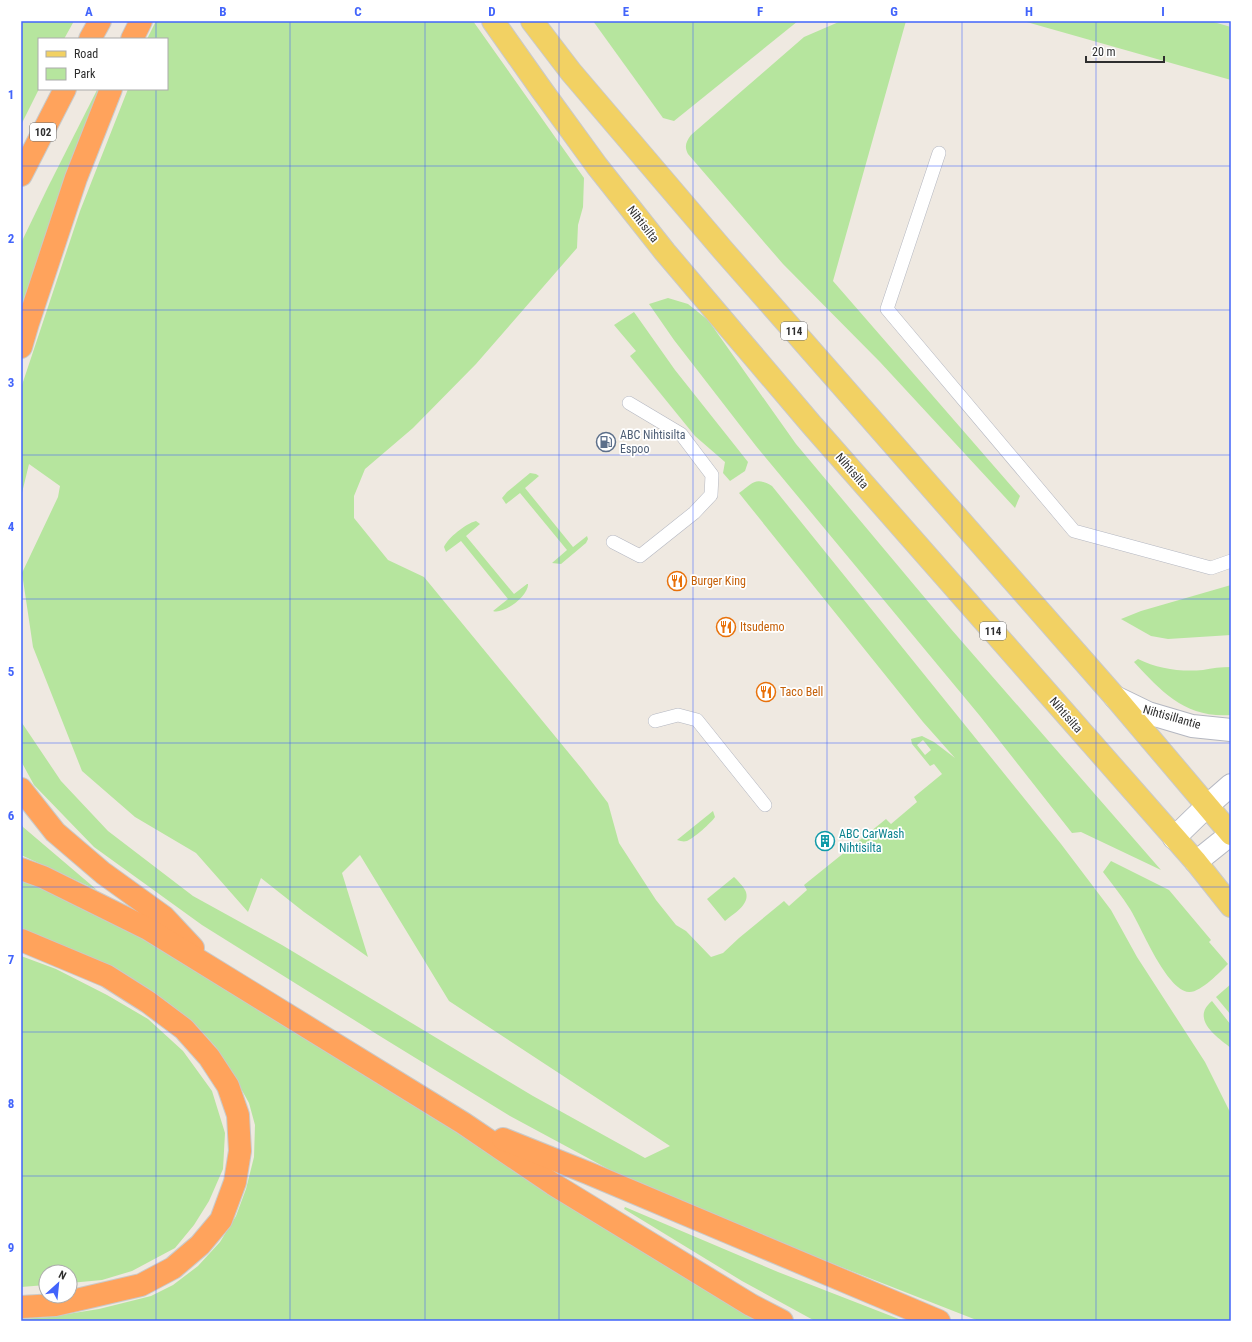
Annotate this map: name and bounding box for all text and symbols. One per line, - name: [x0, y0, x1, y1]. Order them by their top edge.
- text: A: [85, 4, 93, 19]
- text: B: [219, 4, 227, 19]
- text: C: [354, 4, 362, 19]
- text: D: [488, 4, 496, 19]
- text: E: [623, 4, 630, 19]
- text: F: [757, 4, 763, 19]
- text: G: [890, 4, 898, 19]
- text: H: [1025, 4, 1033, 19]
- text: I: [1161, 4, 1165, 19]
- legend: [38, 38, 168, 90]
- scale bar: [1086, 38, 1164, 64]
- text: 20 m: [1092, 45, 1116, 59]
- text: Road: [74, 47, 98, 61]
- text: Park: [74, 67, 96, 81]
- text: 1: [8, 87, 14, 102]
- road number: 102: [30, 123, 56, 141]
- street label: Nihtisilta: [624, 203, 662, 245]
- text: 2: [8, 231, 15, 246]
- road number: 114: [781, 322, 807, 340]
- text: 3: [8, 375, 14, 390]
- place label: ABC Nihtisilta Espoo: [620, 428, 686, 456]
- fuel station icon: ABC Nihtisilta Espoo: [595, 431, 617, 453]
- street label: Nihtisilta: [833, 450, 871, 492]
- text: 4: [8, 519, 15, 534]
- restaurant icon: Burger King: [666, 570, 688, 592]
- place label: Burger King: [691, 574, 746, 588]
- restaurant icon: Itsudemo: [715, 616, 737, 638]
- place label: Itsudemo: [740, 620, 784, 634]
- road number: 114: [980, 622, 1006, 640]
- text: 5: [8, 664, 15, 679]
- restaurant icon: Taco Bell: [755, 681, 777, 703]
- place label: Taco Bell: [780, 685, 823, 699]
- street label: Nihtisilta: [1047, 694, 1085, 736]
- street label: Nihtisillantie: [1141, 702, 1203, 732]
- text: 6: [8, 808, 15, 823]
- place label: ABC CarWash Nihtisilta: [839, 827, 904, 855]
- building icon: ABC CarWash Nihtisilta: [814, 830, 836, 852]
- text: 7: [8, 952, 15, 967]
- text: 8: [8, 1096, 14, 1111]
- text: 9: [8, 1240, 14, 1255]
- north arrow: [38, 1264, 78, 1304]
- text: N: [56, 1268, 68, 1283]

